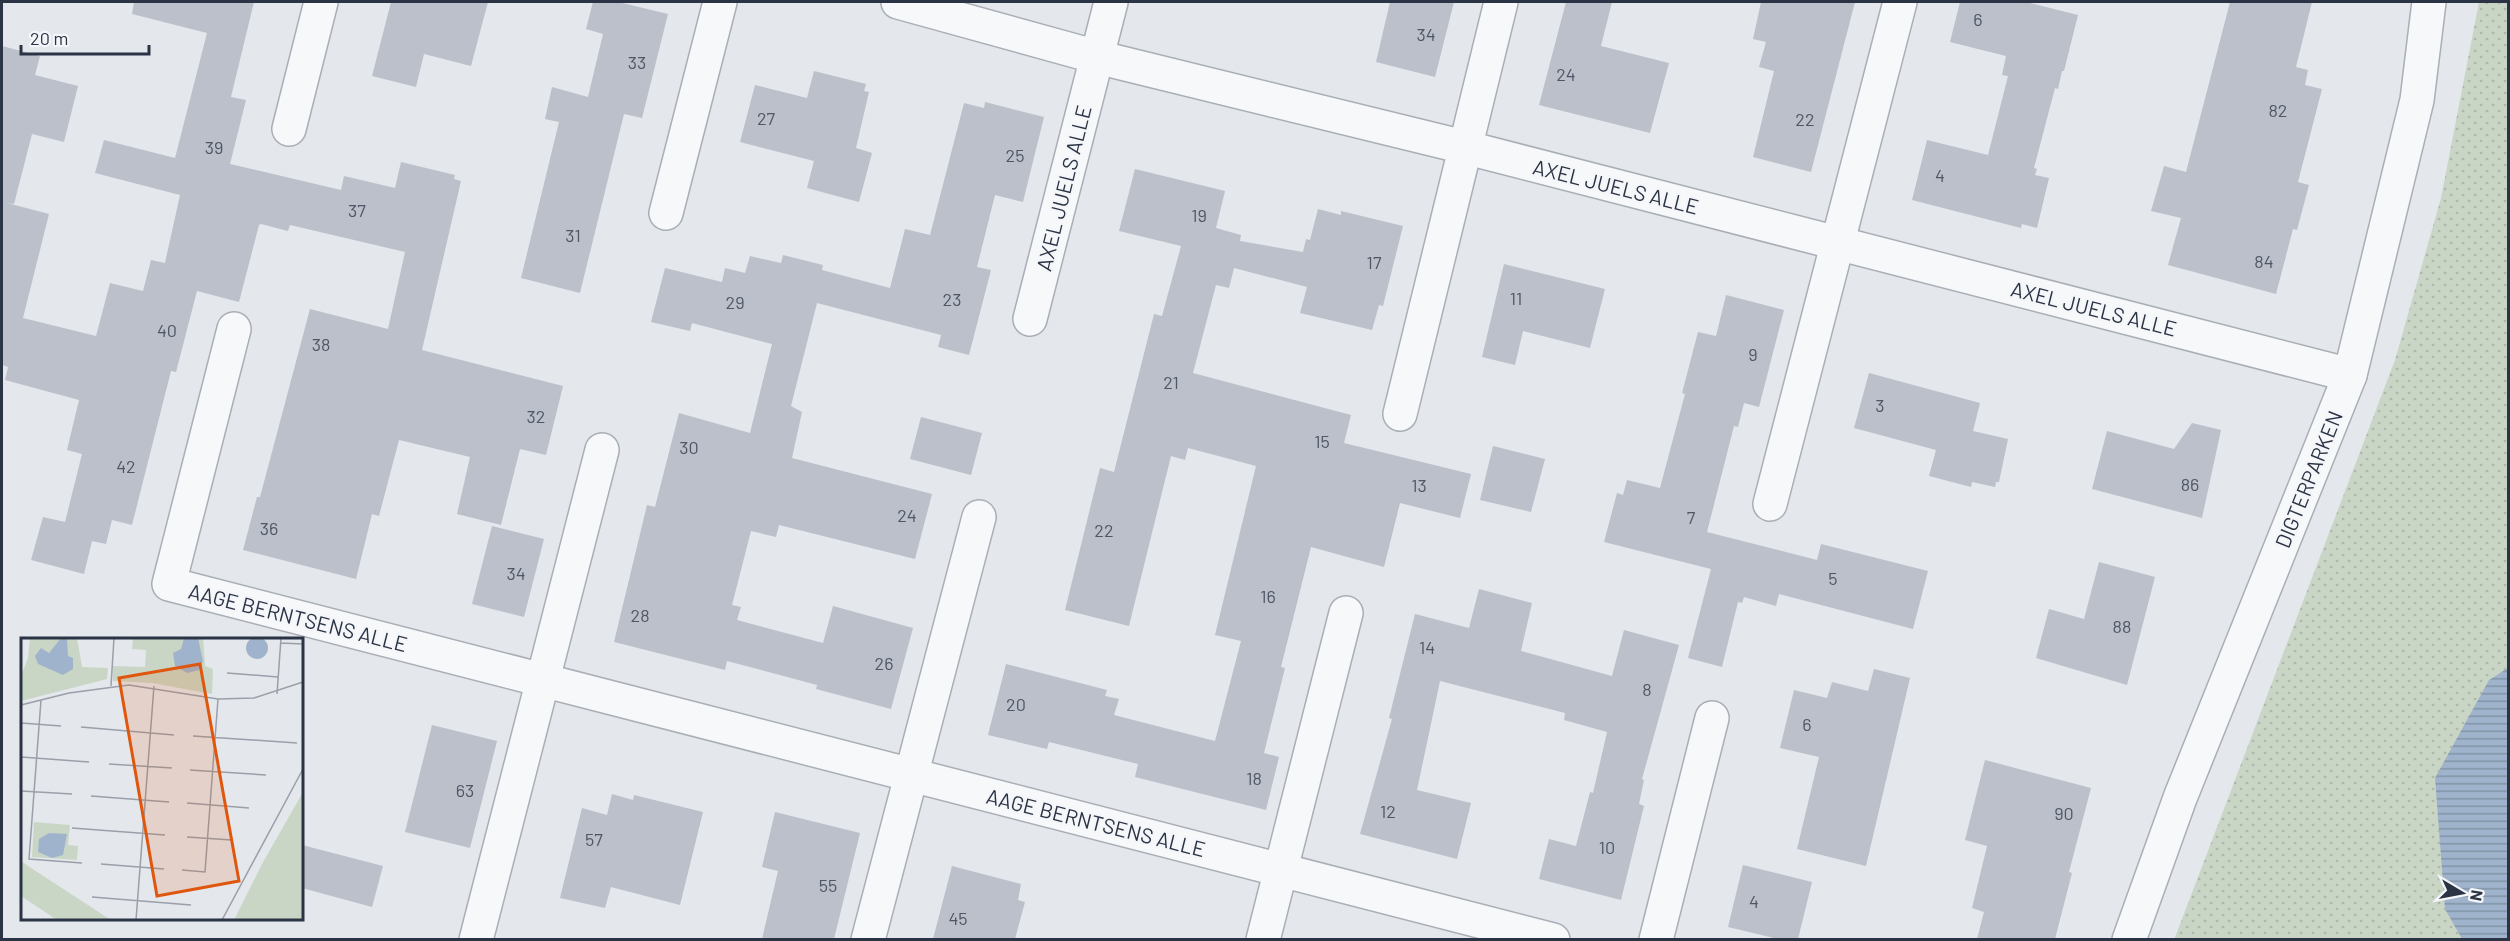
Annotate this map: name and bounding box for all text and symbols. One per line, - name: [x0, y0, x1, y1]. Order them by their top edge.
- house number: 6: [1973, 8, 1983, 30]
- scale bar: [21, 18, 148, 56]
- house number: 34: [1416, 23, 1436, 45]
- text: 20 m: [30, 27, 68, 49]
- house number: 33: [628, 51, 646, 73]
- house number: 24: [1556, 63, 1576, 85]
- house number: 82: [2268, 99, 2288, 121]
- street label: AXEL JUELS ALLE: [1030, 103, 1096, 273]
- house number: 27: [757, 107, 776, 129]
- house number: 22: [1795, 108, 1815, 130]
- house number: 39: [205, 136, 223, 158]
- house number: 25: [1006, 144, 1024, 166]
- street label: AXEL JUELS ALLE: [1531, 153, 1701, 219]
- house number: 4: [1935, 164, 1945, 186]
- house number: 37: [348, 199, 366, 221]
- house number: 19: [1191, 204, 1207, 226]
- house number: 31: [565, 224, 581, 246]
- house number: 84: [2254, 250, 2274, 272]
- house number: 17: [1367, 251, 1382, 273]
- street label: AXEL JUELS ALLE: [2009, 275, 2179, 341]
- house number: 11: [1510, 287, 1522, 309]
- house number: 23: [943, 288, 961, 310]
- house number: 29: [725, 291, 745, 313]
- house number: 40: [157, 319, 177, 341]
- house number: 38: [312, 333, 330, 355]
- house number: 9: [1748, 343, 1758, 365]
- house number: 21: [1163, 371, 1179, 393]
- house number: 3: [1875, 394, 1885, 416]
- house number: 32: [527, 405, 545, 427]
- street label: DIGTERPARKEN: [2269, 407, 2347, 551]
- house number: 15: [1314, 430, 1330, 452]
- house number: 30: [679, 436, 699, 458]
- house number: 42: [116, 455, 136, 477]
- house number: 86: [2181, 473, 2199, 495]
- house number: 13: [1411, 474, 1427, 496]
- house number: 24: [897, 504, 917, 526]
- house number: 7: [1687, 506, 1696, 528]
- house number: 36: [260, 517, 278, 539]
- house number: 22: [1094, 519, 1114, 541]
- house number: 34: [506, 562, 526, 584]
- house number: 5: [1828, 567, 1838, 589]
- street label: AAGE BERNTSENS ALLE: [186, 578, 410, 656]
- house number: 16: [1260, 585, 1276, 607]
- house number: 28: [630, 604, 650, 626]
- house number: 88: [2113, 615, 2131, 637]
- house number: 14: [1419, 636, 1435, 658]
- inset map: [21, 638, 303, 920]
- house number: 26: [875, 652, 893, 674]
- house number: 8: [1642, 678, 1652, 700]
- house number: 20: [1006, 693, 1026, 715]
- house number: 6: [1802, 713, 1812, 735]
- house number: 18: [1246, 767, 1262, 789]
- house number: 63: [456, 779, 474, 801]
- street label: AAGE BERNTSENS ALLE: [984, 783, 1208, 861]
- house number: 12: [1380, 800, 1396, 822]
- house number: 90: [2054, 802, 2074, 824]
- house number: 57: [585, 828, 603, 850]
- house number: 10: [1599, 836, 1615, 858]
- north arrow: [2432, 863, 2492, 923]
- house number: 55: [819, 874, 837, 896]
- text: N: [2467, 889, 2488, 903]
- house number: 4: [1749, 890, 1759, 912]
- house number: 45: [948, 907, 968, 929]

